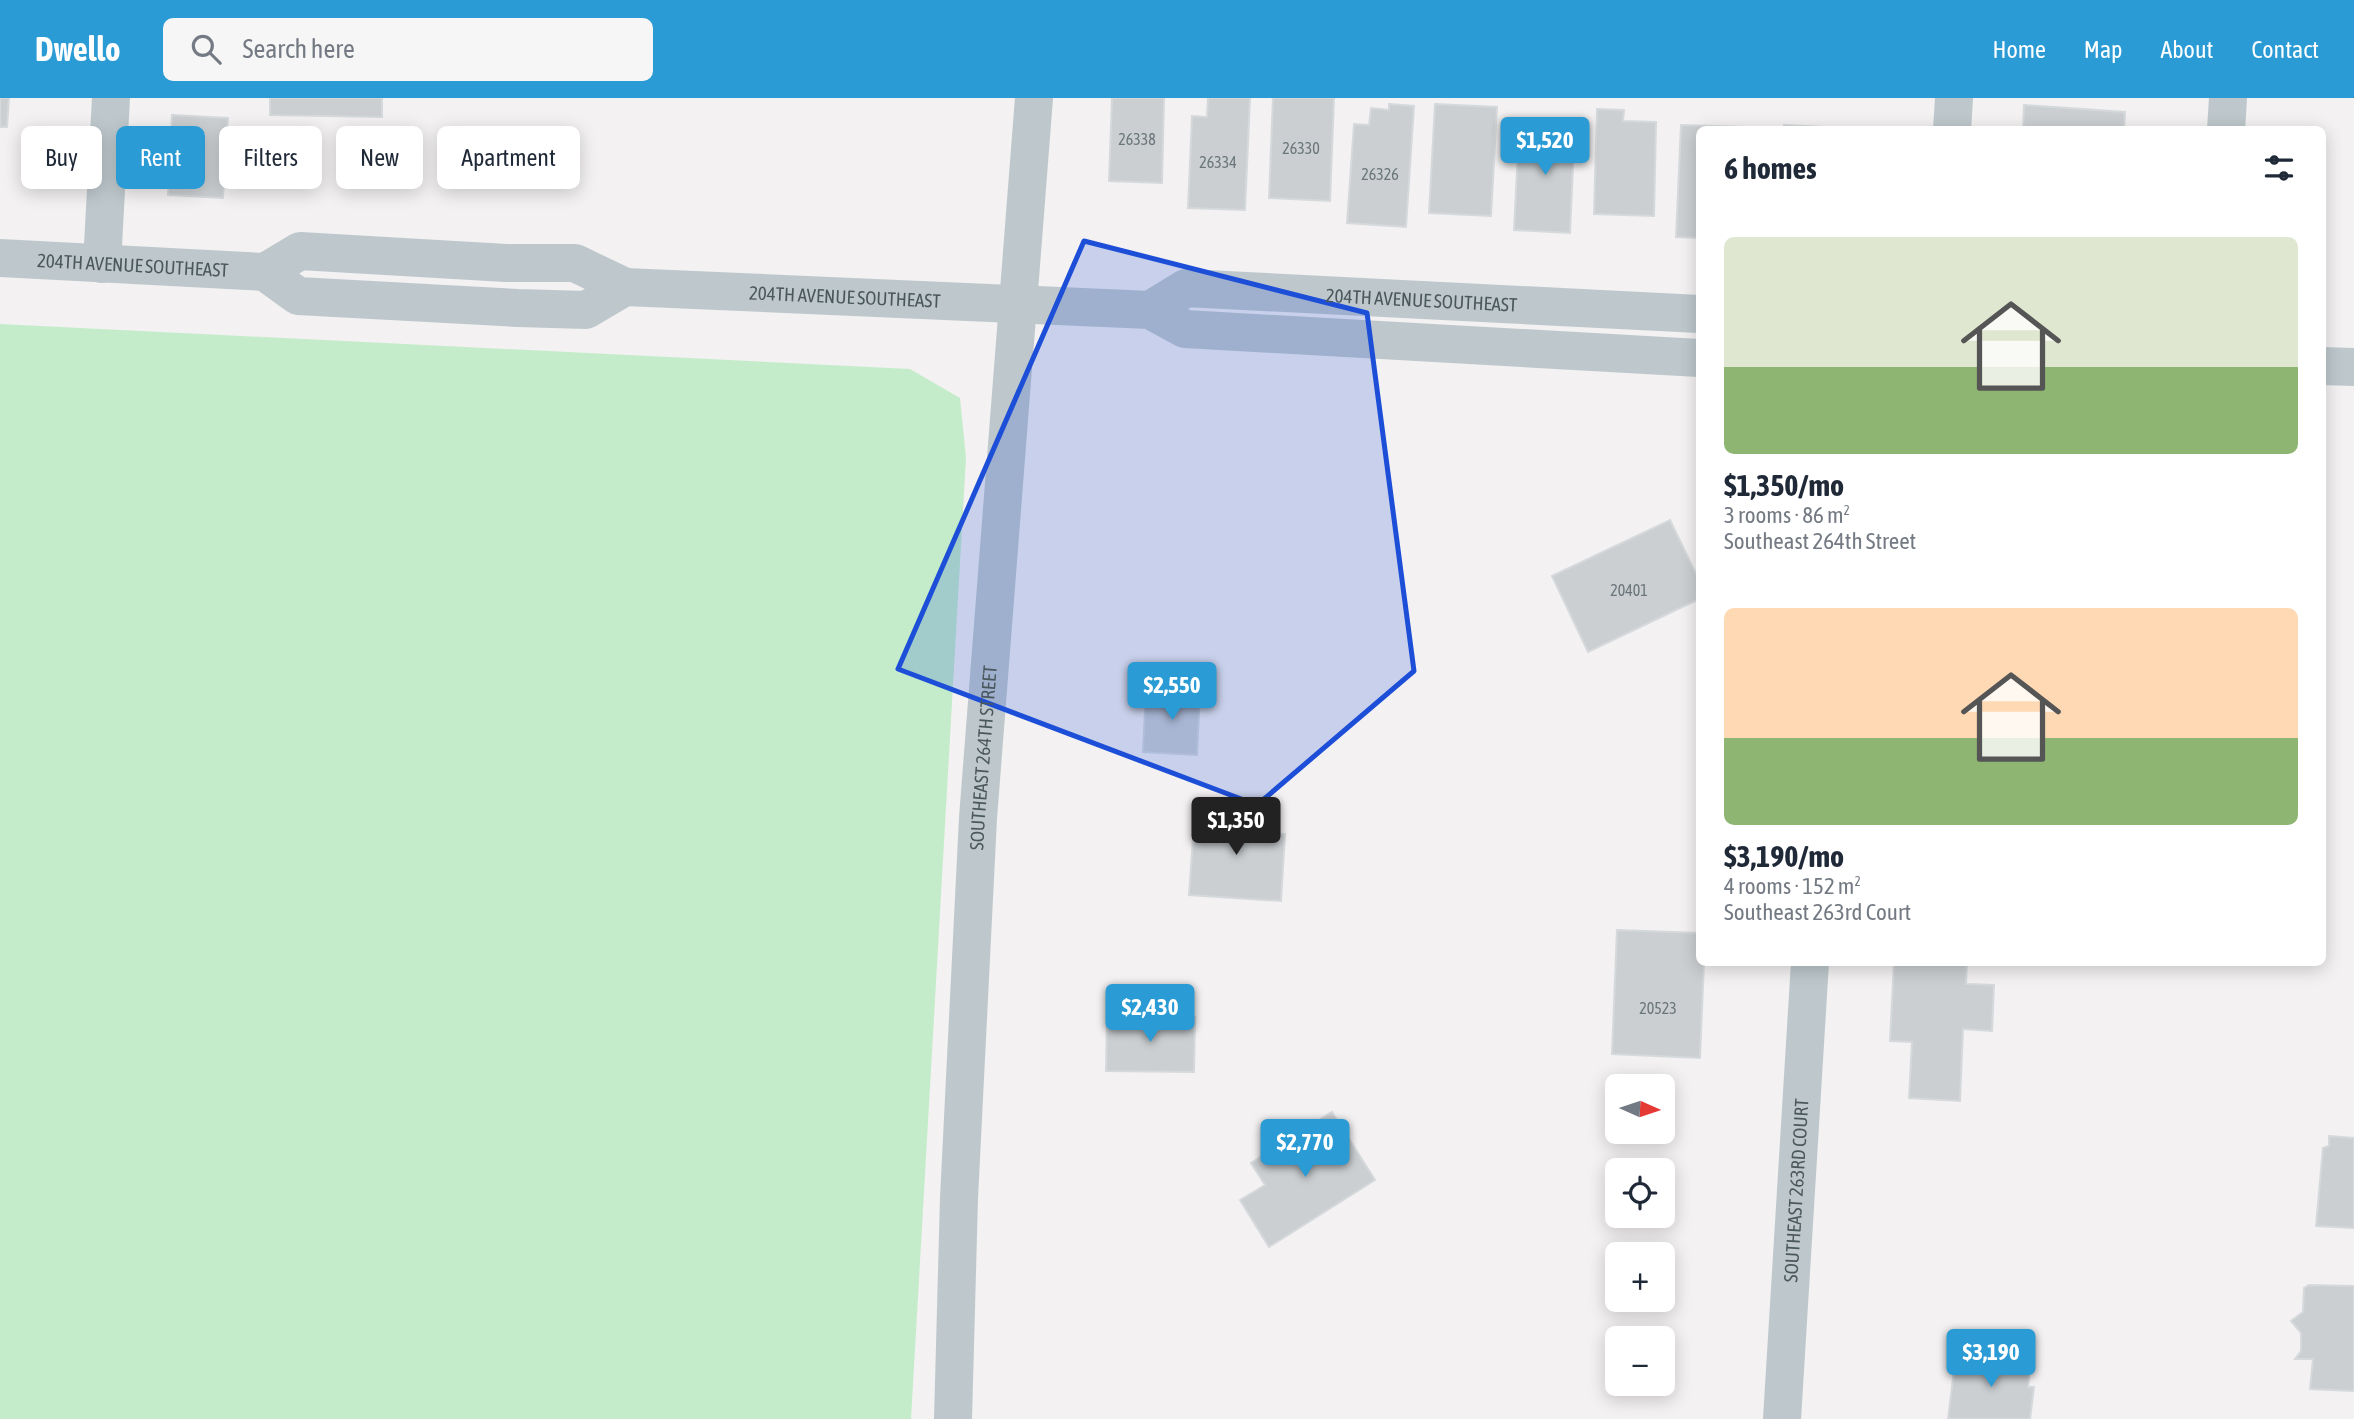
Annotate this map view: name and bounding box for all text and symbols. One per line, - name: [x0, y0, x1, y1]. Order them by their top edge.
- search box: [163, 18, 653, 81]
- text: Dwello: [35, 30, 121, 68]
- icon: search: [187, 30, 225, 68]
- text: Search here: [243, 34, 355, 64]
- text: Home: [1992, 36, 2046, 63]
- text: Map: [2084, 36, 2122, 63]
- text: About: [2160, 36, 2213, 63]
- text: Contact: [2251, 36, 2319, 63]
- pin: $1,520: [1488, 118, 1602, 177]
- chip: Buy: [21, 126, 102, 189]
- chip: Rent: [116, 126, 205, 189]
- chip: Filters: [219, 126, 322, 189]
- chip: New: [336, 126, 423, 189]
- chip: Apartment: [437, 126, 580, 189]
- text: $1,520: [1517, 127, 1574, 153]
- house number: 26338: [1118, 130, 1156, 148]
- house number: 26330: [1282, 139, 1320, 157]
- icon: filters: [2260, 149, 2298, 187]
- text: 6 homes: [1724, 151, 1817, 185]
- house number: 26334: [1199, 153, 1237, 171]
- house number: 26326: [1361, 165, 1399, 183]
- street label: 204TH AVENUE SOUTHEAST: [36, 249, 230, 281]
- street label: 204TH AVENUE SOUTHEAST: [749, 281, 942, 312]
- icon: home: [1948, 283, 2074, 409]
- street label: 204TH AVENUE SOUTHEAST: [1325, 284, 1518, 316]
- text: $1,350/mo: [1724, 468, 1844, 502]
- text: 3 rooms · 86 m²: [1724, 502, 1850, 528]
- text: Southeast 264th Street: [1724, 528, 1916, 554]
- house number: 20401: [1610, 581, 1648, 599]
- icon: home: [1948, 654, 2074, 780]
- pin: $2,550: [1115, 662, 1229, 722]
- street label: SOUTHEAST 264TH STREET: [965, 664, 1001, 851]
- text: $2,550: [1144, 672, 1201, 698]
- pin: $1,350: [1179, 798, 1293, 857]
- text: $1,350: [1208, 807, 1265, 833]
- text: $3,190/mo: [1724, 839, 1844, 873]
- text: 4 rooms · 152 m²: [1724, 873, 1861, 899]
- text: Southeast 263rd Court: [1724, 899, 1911, 925]
- pin: $2,430: [1093, 984, 1207, 1044]
- text: $2,430: [1122, 994, 1179, 1020]
- house number: 20523: [1639, 999, 1677, 1017]
- north arrow: [1605, 1074, 1675, 1144]
- map controls: [1605, 1074, 1675, 1396]
- street label: SOUTHEAST 263RD COURT: [1779, 1097, 1813, 1283]
- pin: $2,770: [1248, 1119, 1362, 1179]
- text: $2,770: [1277, 1129, 1334, 1155]
- button: locate: [1605, 1158, 1675, 1228]
- button: +: [1605, 1242, 1675, 1312]
- button: −: [1605, 1326, 1675, 1396]
- pin: $3,190: [1934, 1330, 2048, 1389]
- text: $3,190: [1963, 1339, 2020, 1365]

